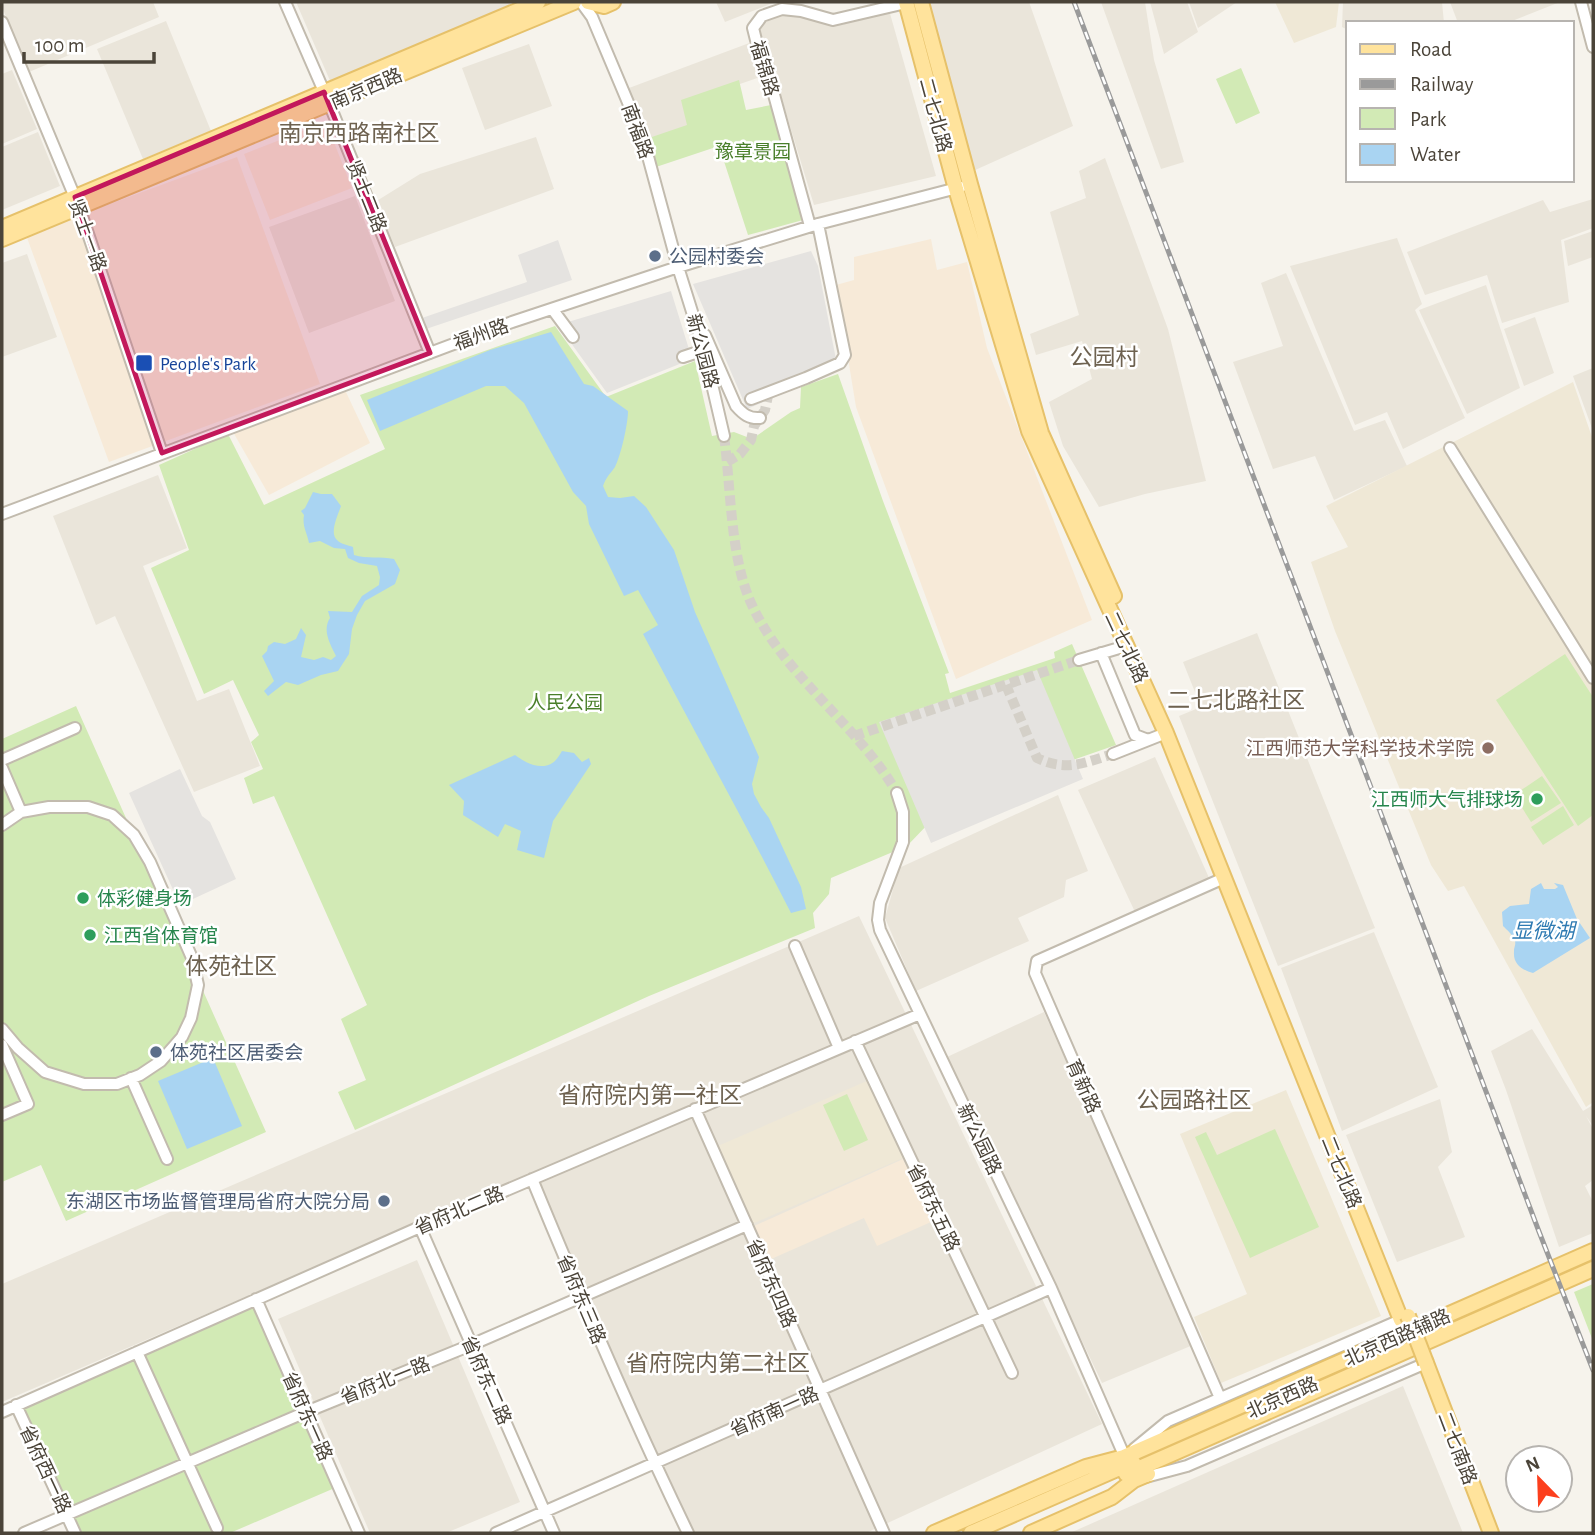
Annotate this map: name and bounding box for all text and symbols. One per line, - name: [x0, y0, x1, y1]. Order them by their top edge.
- scale bar: [24, 21, 154, 65]
- legend: [1346, 21, 1574, 182]
- text: 100 m: [35, 35, 85, 56]
- street label: 福锦路: [746, 38, 783, 98]
- text: Road: [1410, 39, 1452, 60]
- street label: 南京西路: [327, 65, 405, 113]
- text: Railway: [1410, 74, 1473, 95]
- street label: 二七北路: [916, 76, 955, 155]
- street label: 南福路: [618, 101, 656, 162]
- text: Park: [1410, 109, 1447, 130]
- district label: 南京西路南社区: [279, 121, 440, 146]
- park label: 豫章景园: [715, 141, 791, 162]
- text: Water: [1410, 144, 1460, 165]
- street label: 贤士二路: [343, 157, 390, 235]
- street label: 贤士一路: [65, 196, 109, 274]
- place label: 公园村委会: [669, 247, 764, 267]
- marker: 公园村委会: [647, 248, 663, 264]
- street label: 新公园路: [683, 312, 722, 391]
- street label: 福州路: [451, 316, 512, 354]
- district label: 公园村: [1070, 345, 1139, 370]
- marker: People's Park: [134, 353, 154, 373]
- place label: People's Park: [160, 355, 256, 374]
- street label: 二七北路: [1101, 609, 1151, 686]
- district label: 二七北路社区: [1167, 688, 1305, 713]
- park label: 人民公园: [527, 693, 603, 713]
- place label: 江西师范大学科学技术学院: [1246, 738, 1474, 759]
- marker: 江西师范大学科学技术学院: [1480, 740, 1496, 756]
- place label: 江西师大气排球场: [1371, 789, 1523, 810]
- marker: 江西师大气排球场: [1529, 791, 1545, 807]
- place label: 体彩健身场: [97, 888, 192, 909]
- marker: 体彩健身场: [75, 890, 91, 906]
- water label: 显微湖: [1512, 920, 1577, 942]
- place label: 江西省体育馆: [104, 925, 218, 946]
- marker: 江西省体育馆: [82, 927, 98, 943]
- district label: 体苑社区: [185, 954, 277, 979]
- place label: 体苑社区居委会: [170, 1042, 303, 1063]
- marker: 体苑社区居委会: [148, 1044, 164, 1060]
- street label: 育新路: [1062, 1056, 1105, 1117]
- district label: 省府院内第一社区: [558, 1083, 742, 1108]
- district label: 公园路社区: [1137, 1088, 1252, 1113]
- street label: 新公园路: [953, 1100, 1006, 1178]
- street label: 二七北路: [1318, 1133, 1365, 1211]
- street label: 省府东五路: [903, 1160, 964, 1255]
- street label: 省府北二路: [411, 1182, 507, 1239]
- place label: 东湖区市场监督管理局省府大院分局: [66, 1191, 370, 1212]
- marker: 东湖区市场监督管理局省府大院分局: [376, 1193, 392, 1209]
- street label: 省府东四路: [743, 1236, 800, 1331]
- street label: 省府东三路: [553, 1251, 610, 1347]
- street label: 北京西路辅路: [1341, 1306, 1454, 1370]
- street label: 省府东二路: [458, 1333, 515, 1428]
- district label: 省府院内第二社区: [626, 1351, 810, 1376]
- street label: 省府北一路: [337, 1353, 433, 1408]
- street label: 省府东一路: [279, 1369, 336, 1464]
- street label: 北京西路: [1244, 1373, 1321, 1423]
- street label: 省府南一路: [727, 1383, 822, 1440]
- street label: 二七南路: [1434, 1409, 1480, 1487]
- street label: 省府西一路: [16, 1422, 75, 1517]
- north arrow: [1504, 1444, 1574, 1514]
- text: N: [1523, 1453, 1543, 1476]

